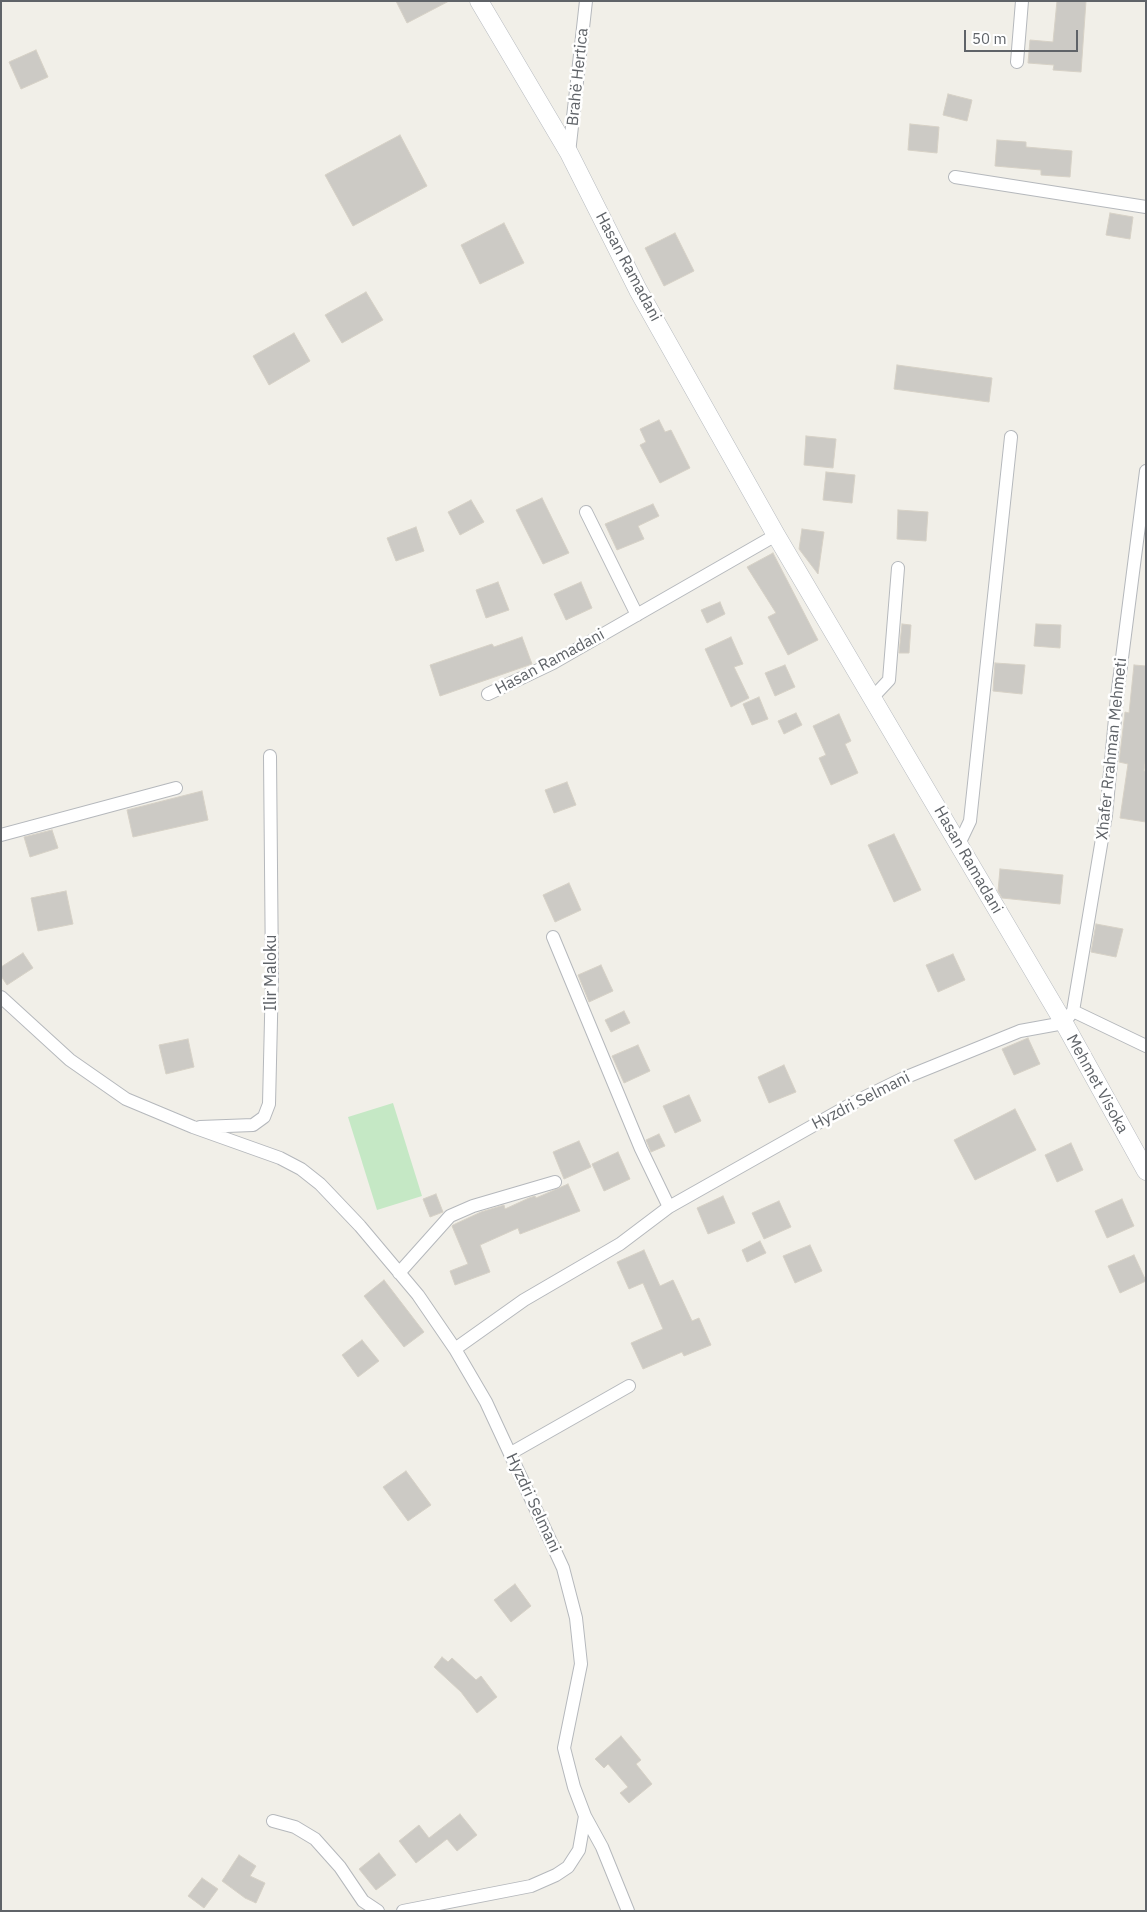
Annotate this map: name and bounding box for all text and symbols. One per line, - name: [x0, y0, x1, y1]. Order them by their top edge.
- scale bar: [967, 20, 1081, 52]
- street label: Brahë Hertica: [563, 27, 593, 127]
- text: 50 m: [972, 29, 1007, 48]
- street label: Hasan Ramadani: [591, 209, 665, 325]
- street label: Hasan Ramadani: [492, 625, 608, 699]
- street label: Xhafer Rrahman Mehmeti: [1093, 657, 1131, 841]
- street label: Hasan Ramadani: [929, 803, 1007, 917]
- street label: Ilir Maloku: [261, 935, 281, 1011]
- street label: Mehmet Visoka: [1062, 1031, 1132, 1137]
- street label: Hyzdri Selmani: [809, 1068, 913, 1134]
- street label: Hyzdri Selmani: [502, 1450, 564, 1556]

